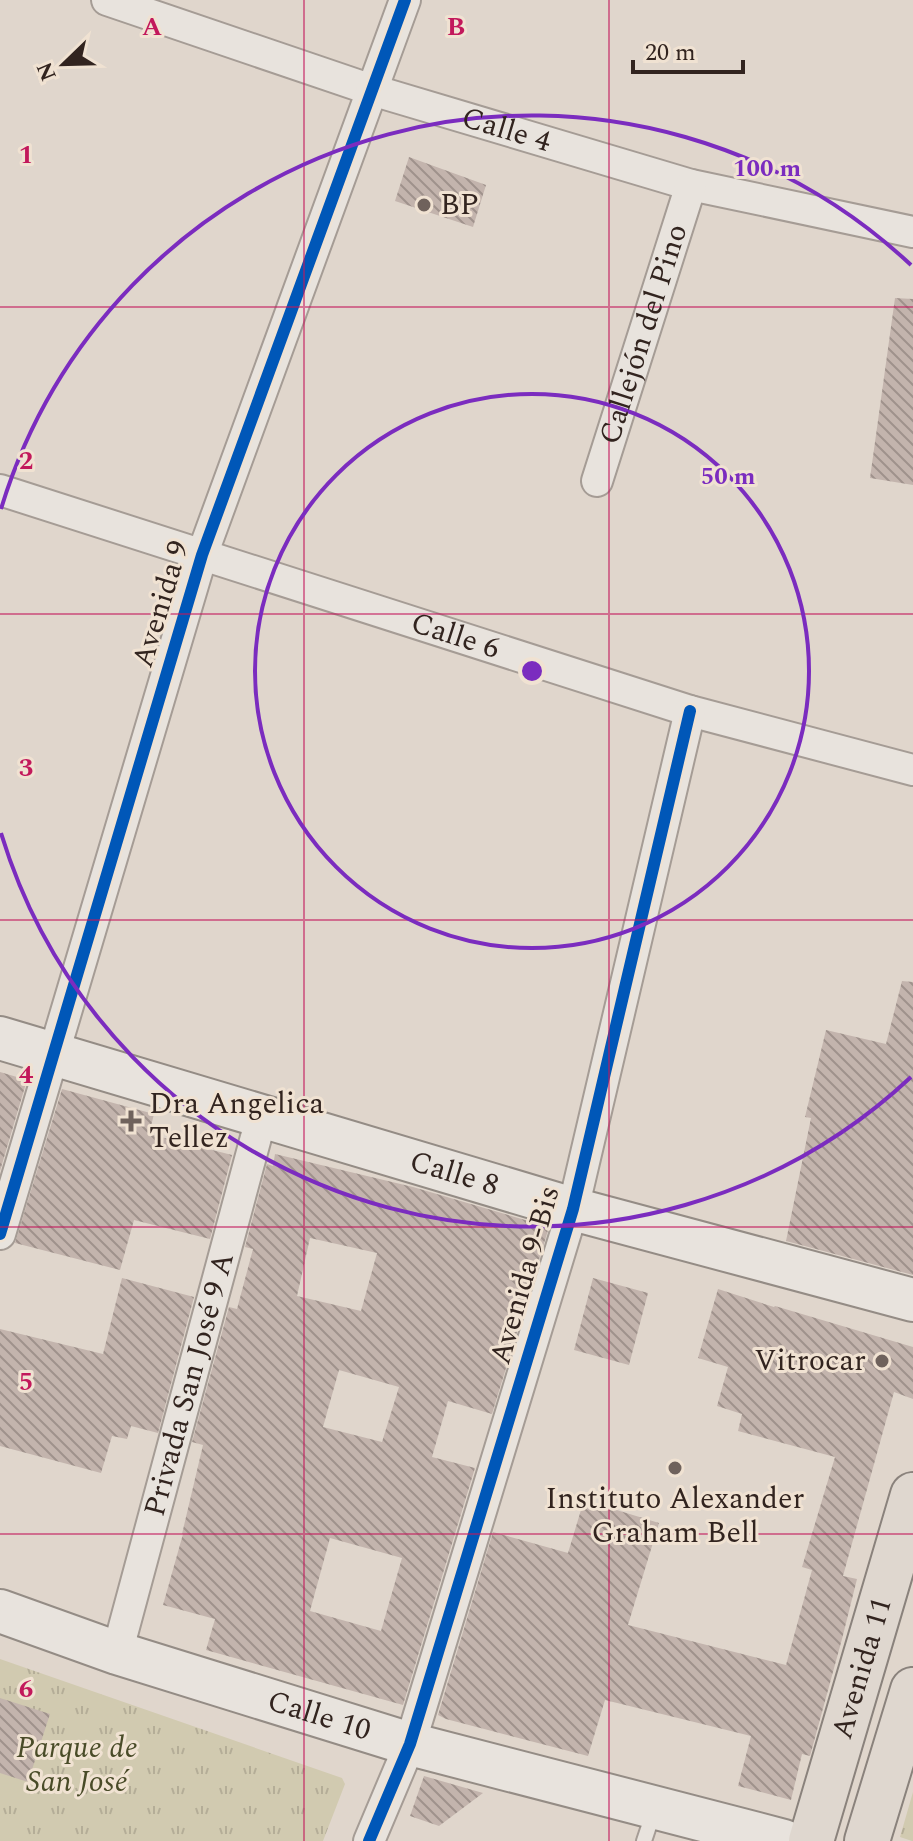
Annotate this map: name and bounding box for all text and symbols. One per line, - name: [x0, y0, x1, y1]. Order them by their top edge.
- text: A: [142, 7, 162, 47]
- text: B: [447, 7, 465, 47]
- north arrow: [24, 24, 104, 104]
- scale bar: [633, 24, 743, 74]
- text: 20 m: [645, 35, 696, 71]
- text: N: [28, 56, 66, 86]
- street label: Calle 4: [456, 95, 556, 165]
- text: 1: [19, 135, 33, 175]
- text: 100 m: [733, 151, 801, 187]
- place label: BP: [440, 182, 479, 228]
- marker: BP: [415, 196, 433, 214]
- street label: Callejón del Pino: [587, 218, 700, 450]
- text: 2: [19, 441, 33, 481]
- text: 50 m: [701, 459, 756, 495]
- street label: Avenida 9: [120, 535, 202, 673]
- street label: Calle 6: [405, 600, 506, 672]
- centre of rings: [518, 657, 546, 685]
- text: 3: [19, 748, 33, 788]
- text: 4: [19, 1055, 34, 1095]
- place label: Dra Angelica Tellez: [149, 1081, 325, 1161]
- marker: Dra Angelica Tellez: [120, 1110, 142, 1132]
- street label: Calle 8: [404, 1138, 504, 1209]
- street label: Avenida 9-Bis: [478, 1180, 572, 1370]
- street label: Privada San José 9 A: [132, 1247, 247, 1522]
- place label: Vitrocar: [754, 1338, 866, 1384]
- marker: Vitrocar: [873, 1352, 891, 1370]
- text: 5: [19, 1362, 33, 1402]
- marker: Instituto Alexander Graham Bell: [666, 1459, 684, 1477]
- place label: Instituto Alexander Graham Bell: [545, 1476, 805, 1556]
- street label: Avenida 11: [819, 1592, 905, 1745]
- text: 6: [19, 1669, 33, 1709]
- street label: Calle 10: [262, 1678, 377, 1753]
- park label: Parque de San José: [16, 1725, 138, 1805]

